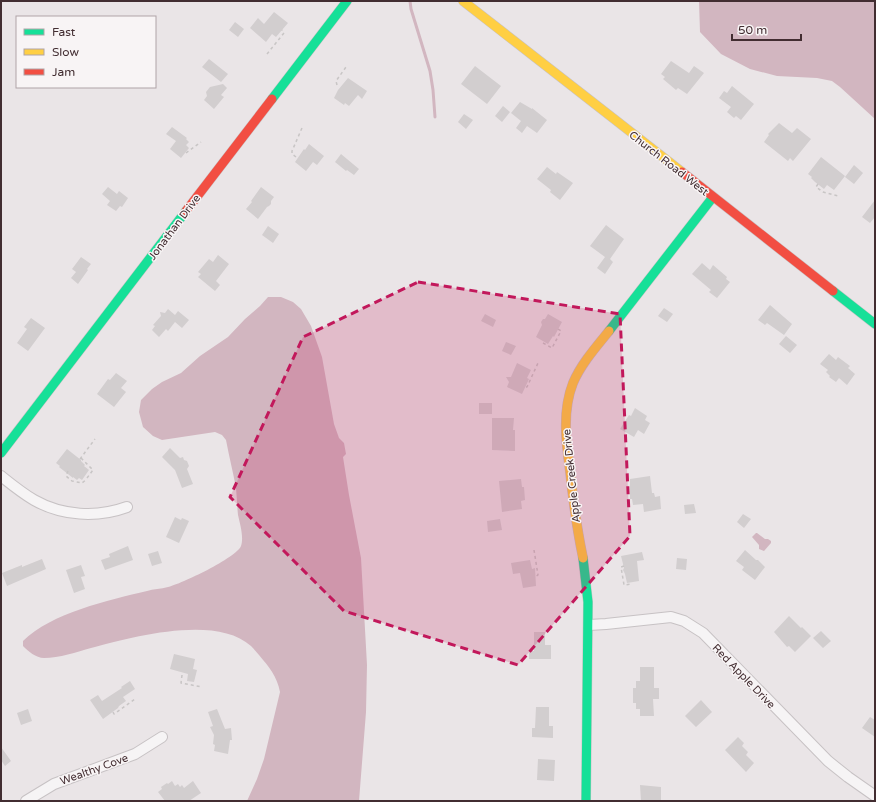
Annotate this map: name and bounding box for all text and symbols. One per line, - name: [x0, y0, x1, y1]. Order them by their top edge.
- legend: [16, 16, 156, 88]
- scale bar: [732, 16, 801, 42]
- text: 50 m: [738, 23, 767, 37]
- text: Fast: [52, 25, 76, 39]
- text: Slow: [52, 45, 79, 59]
- text: Jam: [52, 65, 75, 79]
- street label: Church Road West: [626, 128, 711, 198]
- street label: Jonathan Drive: [146, 192, 203, 262]
- street label: Apple Creek Drive: [560, 429, 583, 523]
- street label: Red Apple Drive: [710, 641, 778, 711]
- street label: Wealthy Cove: [58, 751, 130, 788]

